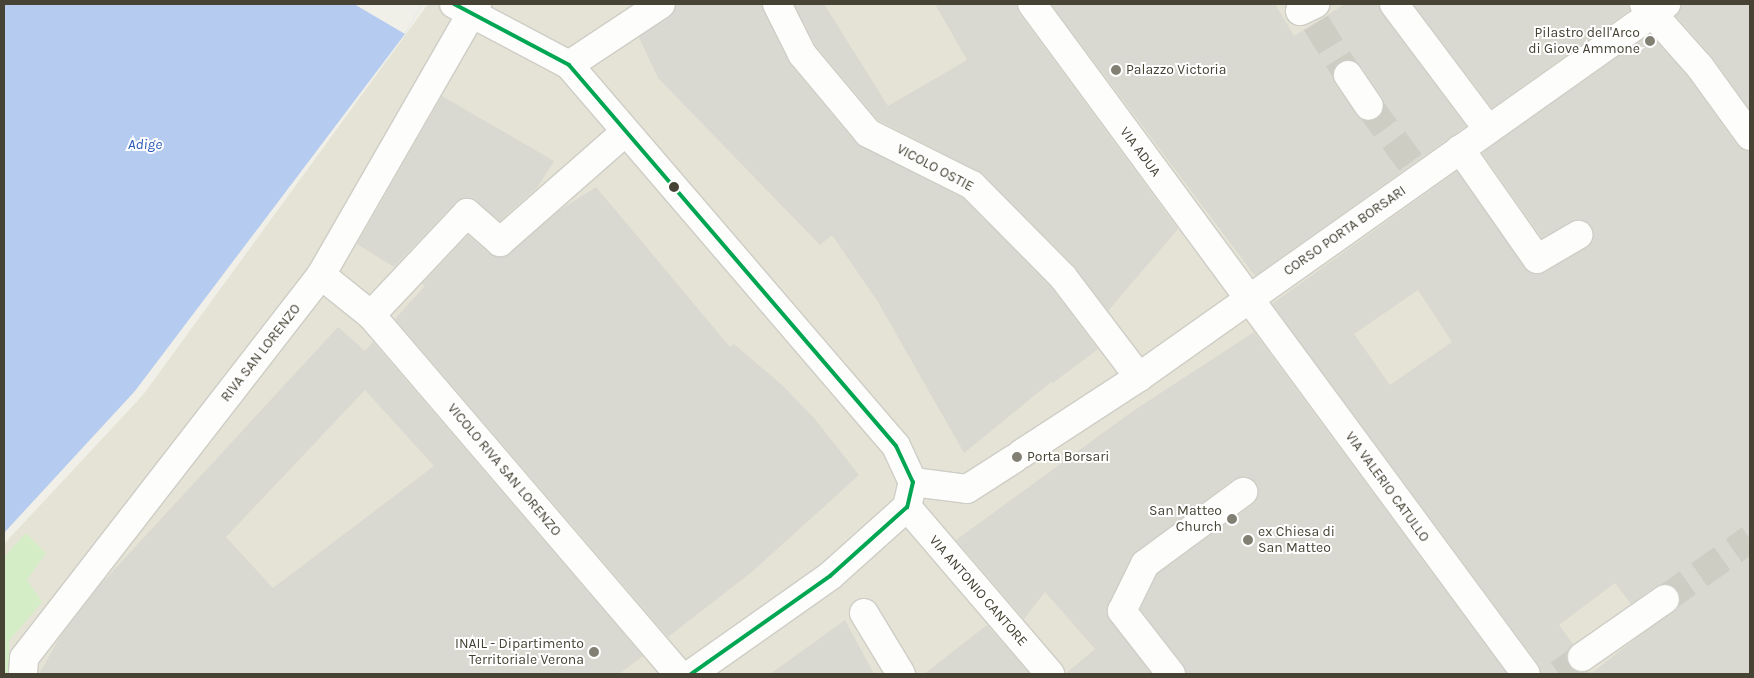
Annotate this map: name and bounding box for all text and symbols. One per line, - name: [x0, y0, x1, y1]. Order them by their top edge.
- place label: Pilastro dell'Arco di Giove Ammone: [1528, 25, 1640, 58]
- marker: Pilastro dell'Arco di Giove Ammone: [1644, 35, 1656, 47]
- place label: Palazzo Victoria: [1126, 62, 1226, 78]
- marker: Palazzo Victoria: [1110, 64, 1122, 76]
- street label: VIA ADUA: [1116, 124, 1164, 180]
- water label: Adige: [128, 136, 162, 154]
- street label: VICOLO OSTIE: [894, 141, 976, 195]
- unlabelled marker: [669, 182, 679, 192]
- street label: CORSO PORTA BORSARI: [1281, 182, 1409, 280]
- street label: RIVA SAN LORENZO: [218, 301, 304, 405]
- street label: VICOLO RIVA SAN LORENZO: [444, 400, 564, 540]
- street label: VIA VALERIO CATULLO: [1341, 429, 1433, 545]
- place label: Porta Borsari: [1027, 449, 1109, 465]
- marker: Porta Borsari: [1011, 451, 1023, 463]
- place label: San Matteo Church: [1149, 503, 1222, 536]
- marker: San Matteo Church: [1226, 513, 1238, 525]
- place label: ex Chiesa di San Matteo: [1258, 524, 1335, 556]
- street label: VIA ANTONIO CANTORE: [925, 532, 1031, 650]
- marker: ex Chiesa di San Matteo: [1242, 534, 1254, 546]
- place label: INAIL - Dipartimento Territoriale Verona: [455, 636, 584, 669]
- marker: INAIL - Dipartimento Territoriale Verona: [588, 646, 600, 658]

